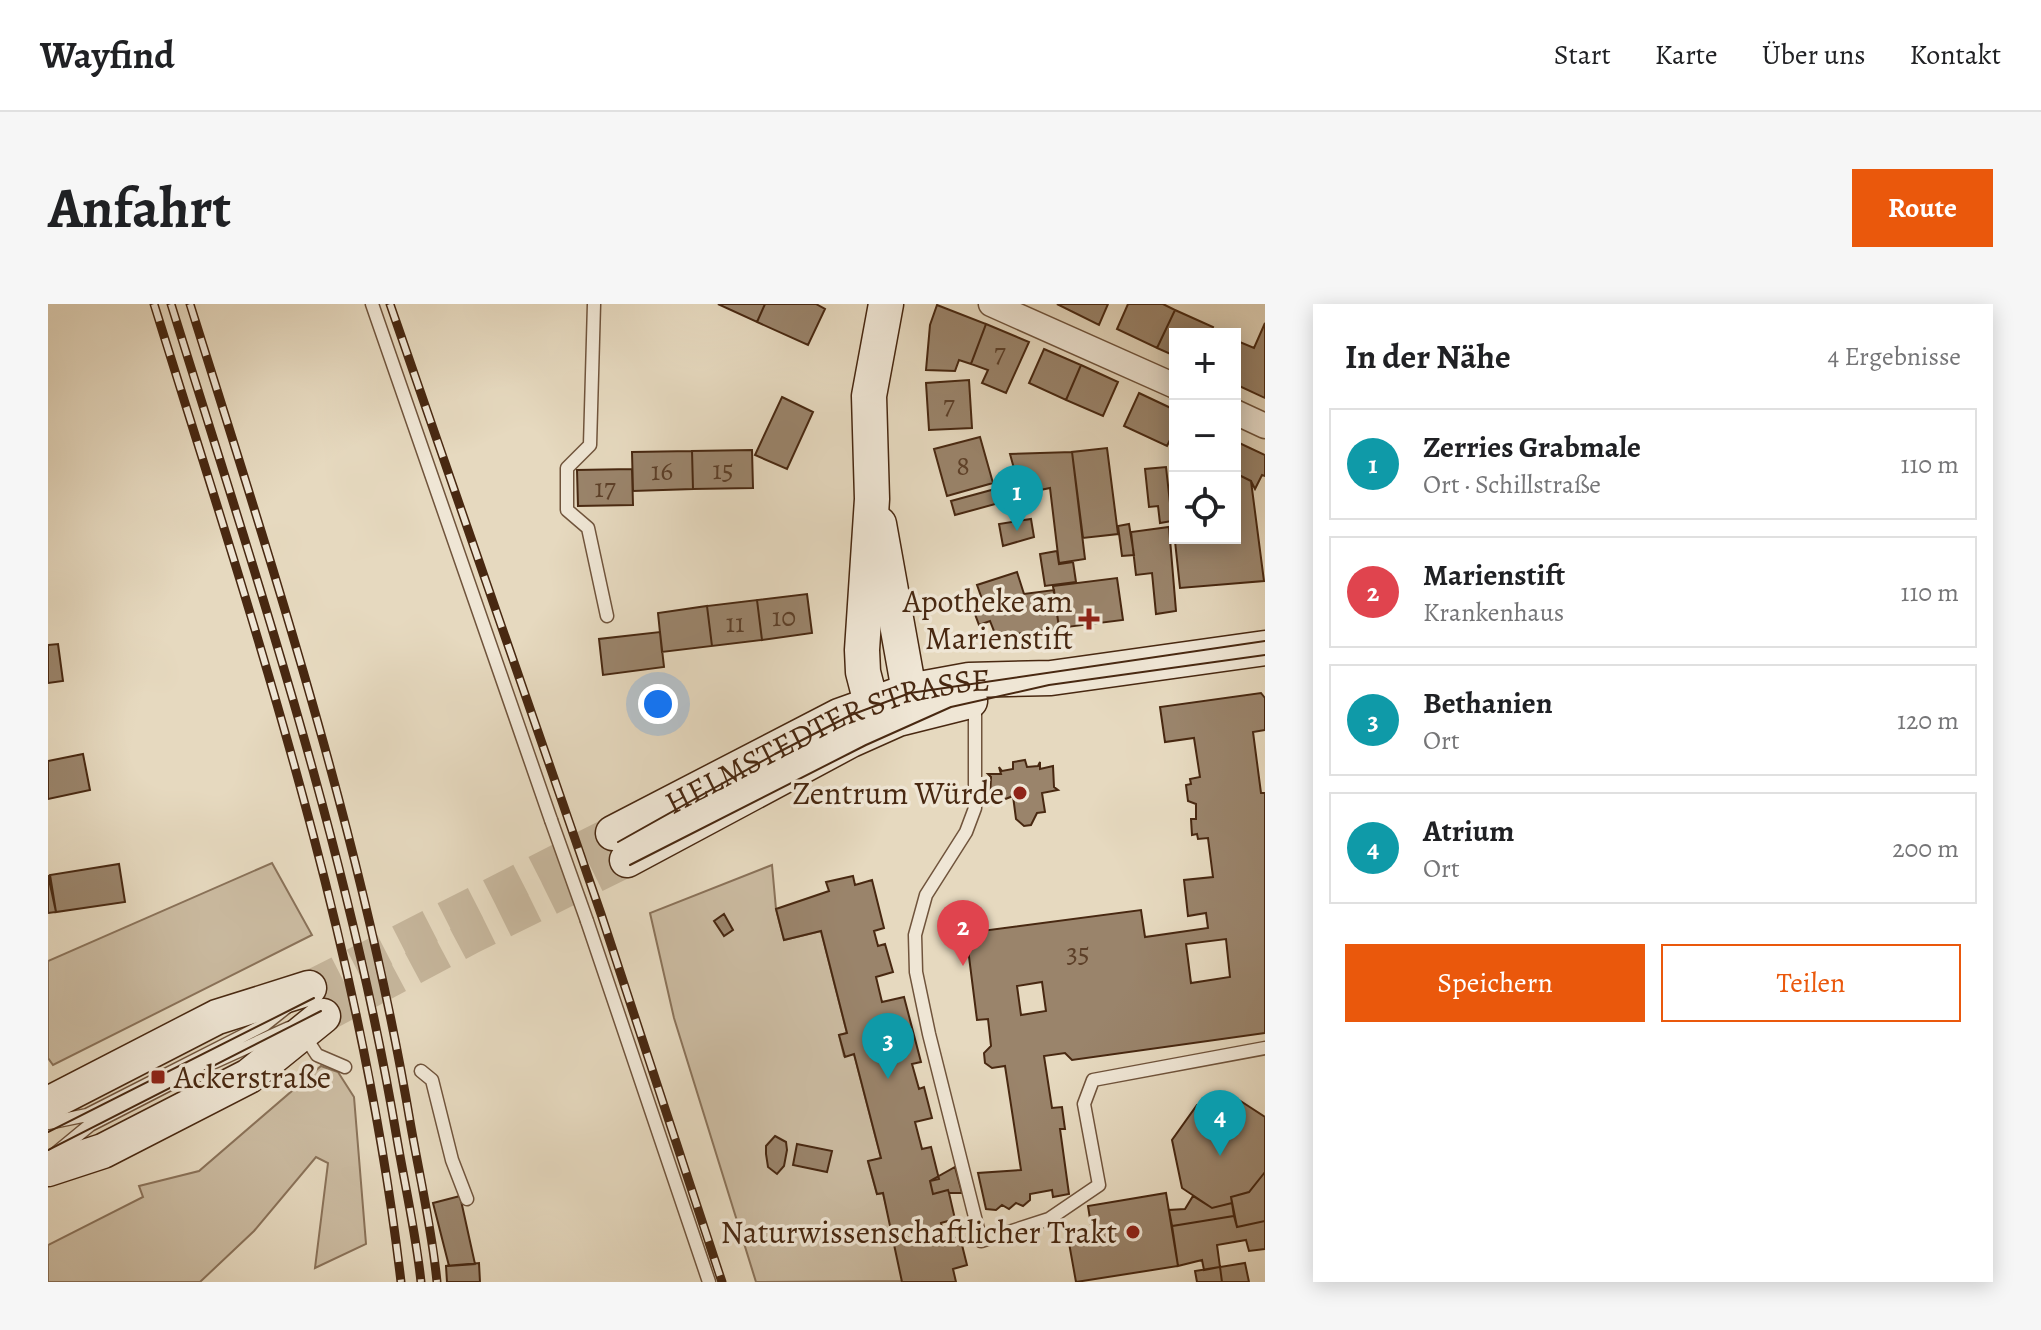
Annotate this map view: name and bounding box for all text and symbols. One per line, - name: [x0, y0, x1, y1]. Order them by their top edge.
- text: Wayfind: [40, 29, 175, 81]
- text: Start: [1554, 36, 1611, 74]
- text: Karte: [1655, 36, 1718, 74]
- text: Über uns: [1762, 36, 1866, 74]
- text: Kontakt: [1910, 36, 2001, 74]
- button: Route: [1852, 169, 1993, 247]
- text: Anfahrt: [48, 170, 231, 246]
- map controls: [1169, 328, 1241, 544]
- button: +: [1169, 328, 1241, 400]
- text: In der Nähe: [1345, 333, 1511, 380]
- house number: 7: [994, 334, 1006, 372]
- text: 4 Ergebnisse: [1828, 339, 1961, 374]
- house number: 7: [943, 386, 955, 424]
- button: −: [1169, 400, 1241, 472]
- text: Zerries Grabmale: [1423, 427, 1641, 467]
- house number: 8: [956, 447, 970, 485]
- text: 1: [1368, 447, 1378, 482]
- text: 110 m: [1901, 447, 1959, 482]
- house number: 15: [712, 451, 734, 489]
- house number: 16: [651, 452, 673, 490]
- pin: 1: [991, 465, 1043, 531]
- text: Ort · Schillstraße: [1423, 467, 1601, 502]
- house number: 17: [594, 469, 616, 507]
- button: locate: [1169, 472, 1241, 544]
- text: Marienstift: [1423, 555, 1565, 595]
- text: 2: [1367, 575, 1379, 610]
- text: 110 m: [1901, 575, 1959, 610]
- place label: Apotheke am Marienstift: [902, 579, 1073, 660]
- text: Krankenhaus: [1423, 595, 1564, 630]
- house number: 10: [772, 598, 796, 636]
- house number: 11: [725, 604, 745, 642]
- marker: Apotheke am Marienstift: [1080, 610, 1098, 628]
- street label: HELMSTEDTER STRASSE: [657, 657, 991, 824]
- text: Bethanien: [1423, 683, 1553, 723]
- your location: [638, 684, 678, 724]
- text: 3: [1367, 703, 1379, 738]
- text: 120 m: [1897, 703, 1959, 738]
- text: Ort: [1423, 723, 1460, 758]
- place label: Zentrum Würde: [792, 771, 1004, 815]
- marker: Zentrum Würde: [1011, 784, 1029, 802]
- text: Atrium: [1423, 811, 1514, 851]
- text: 4: [1367, 831, 1379, 866]
- text: 200 m: [1892, 831, 1959, 866]
- text: Ort: [1423, 851, 1460, 886]
- pin: 2: [937, 900, 989, 966]
- house number: 35: [1066, 934, 1090, 972]
- button: Speichern: [1345, 944, 1645, 1022]
- button: Teilen: [1661, 944, 1961, 1022]
- pin: 3: [862, 1013, 914, 1079]
- place label: Ackerstraße: [173, 1055, 331, 1099]
- marker: Ackerstraße: [149, 1068, 167, 1086]
- pin: 4: [1194, 1090, 1246, 1156]
- place label: Naturwissenschaftlicher Trakt: [720, 1210, 1117, 1254]
- marker: Naturwissenschaftlicher Trakt: [1124, 1223, 1142, 1241]

